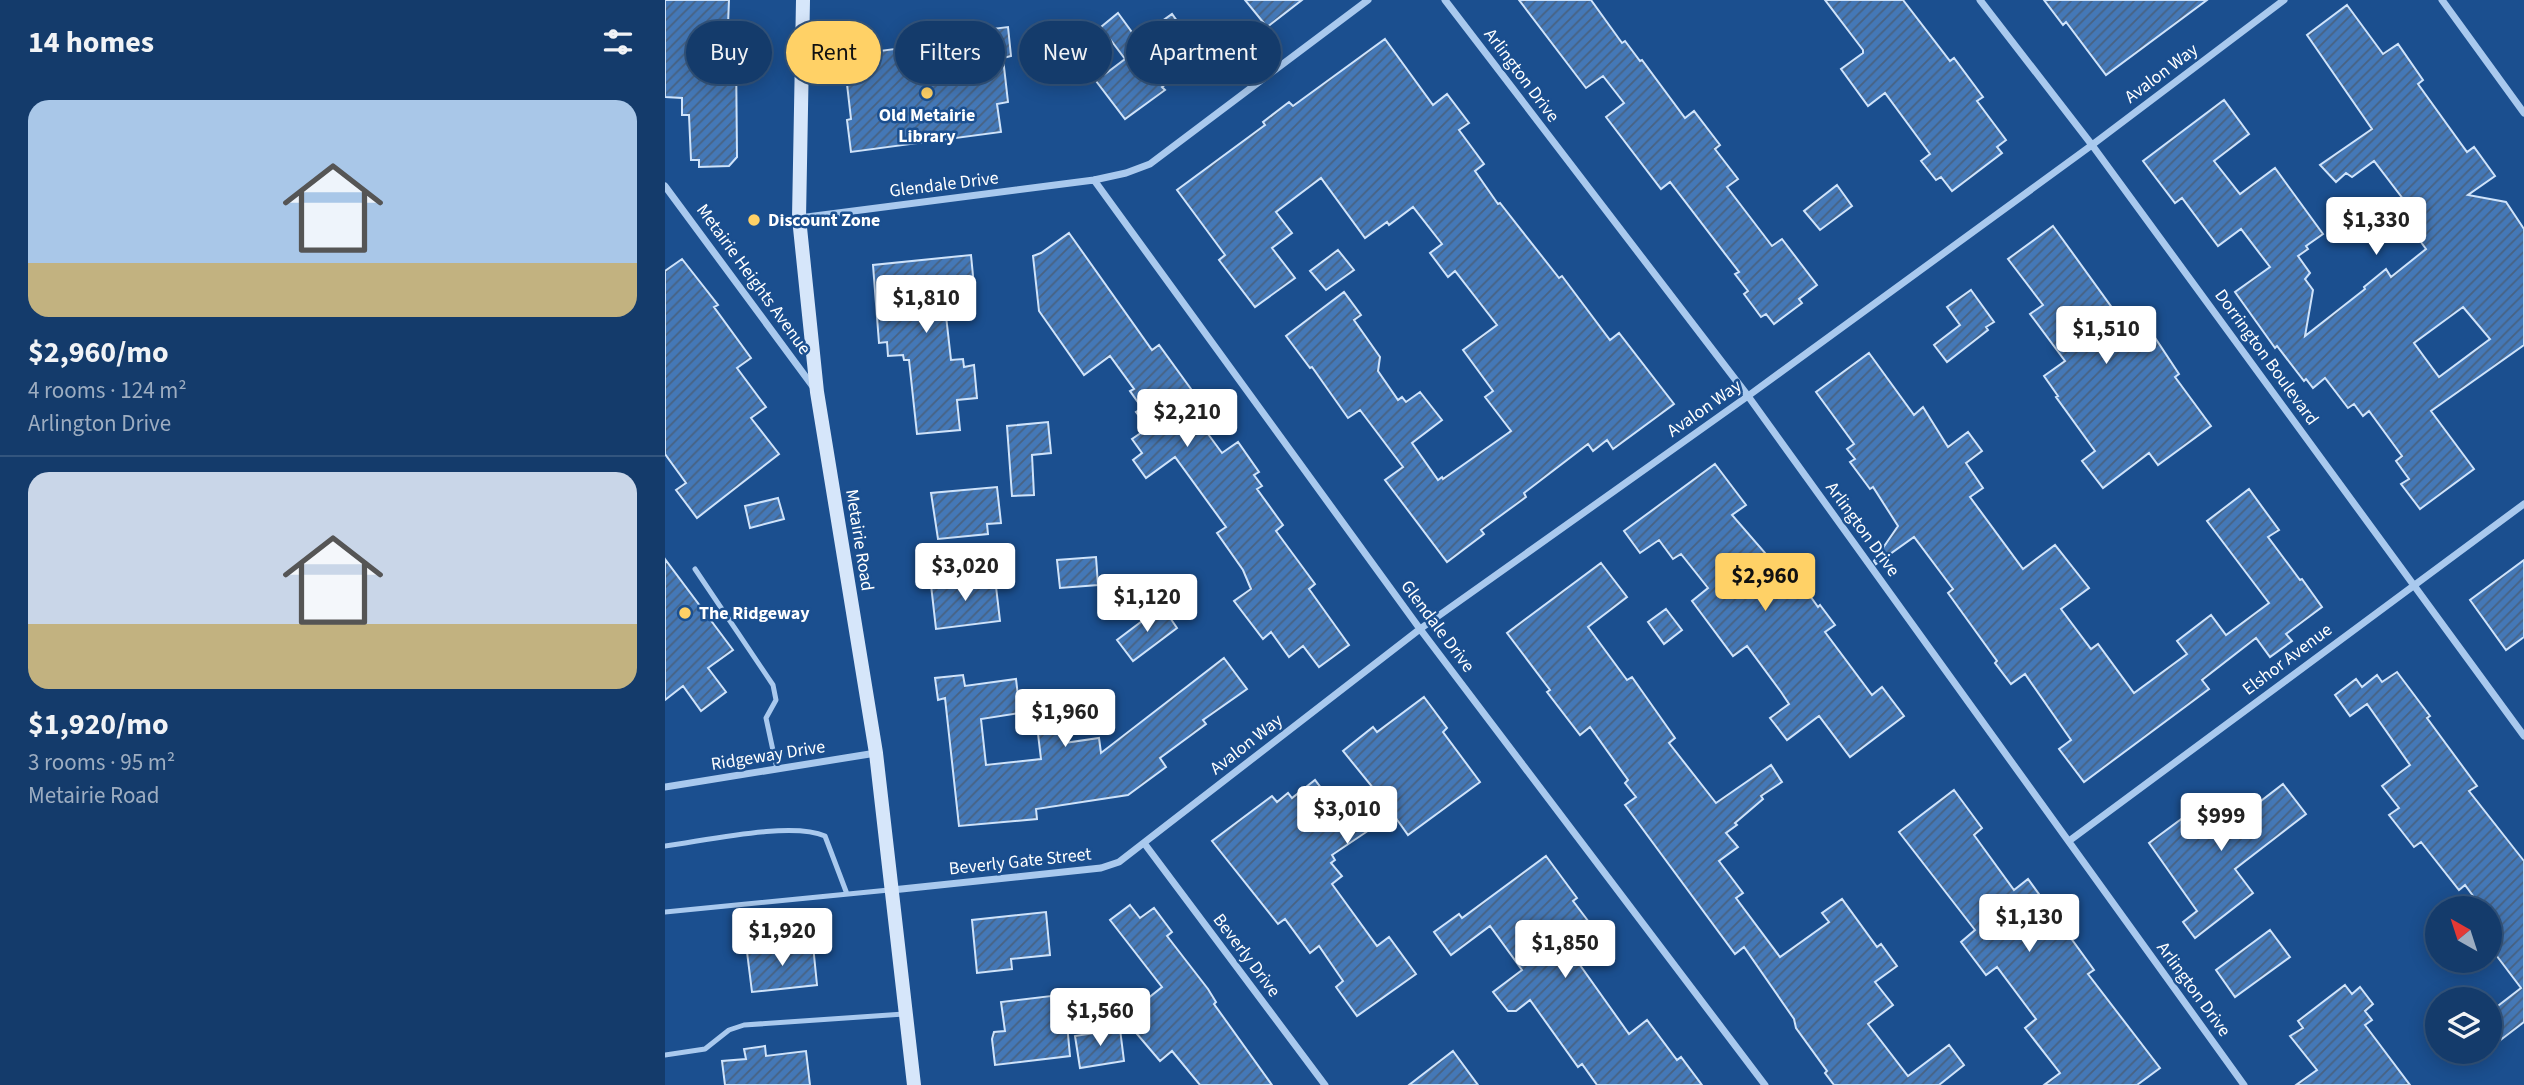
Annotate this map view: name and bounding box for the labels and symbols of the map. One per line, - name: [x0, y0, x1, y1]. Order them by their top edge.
- street label: Arlington Drive: [1478, 23, 1565, 128]
- street label: Avalon Way: [2119, 37, 2204, 109]
- marker: Old Metairie Library: [919, 85, 935, 101]
- place label: Old Metairie Library: [879, 103, 975, 149]
- street label: Glendale Drive: [888, 165, 1000, 204]
- pin: $1,330: [2319, 198, 2433, 257]
- street label: Metairie Heights Avenue: [690, 199, 817, 360]
- place label: Discount Zone: [768, 208, 880, 233]
- marker: Discount Zone: [746, 212, 762, 228]
- pin: $1,810: [869, 276, 983, 335]
- street label: Dorrington Boulevard: [2209, 284, 2325, 430]
- pin: $1,510: [2049, 306, 2163, 366]
- street label: Avalon Way: [1662, 373, 1747, 443]
- pin: $2,210: [1130, 390, 1244, 449]
- street label: Arlington Drive: [1820, 477, 1906, 582]
- street label: Metairie Road: [839, 487, 880, 593]
- pin: $3,020: [908, 544, 1022, 603]
- pin: $2,960: [1708, 554, 1822, 613]
- pin: $1,120: [1090, 574, 1204, 634]
- street label: Glendale Drive: [1395, 575, 1481, 678]
- place label: The Ridgeway: [699, 601, 810, 626]
- marker: The Ridgeway: [677, 605, 693, 621]
- street label: Elshor Avenue: [2237, 617, 2337, 701]
- pin: $1,960: [1008, 690, 1122, 749]
- street label: Avalon Way: [1205, 708, 1288, 781]
- street label: Ridgeway Drive: [709, 734, 827, 777]
- pin: $3,010: [1290, 786, 1404, 846]
- pin: $999: [2180, 794, 2262, 853]
- street label: Beverly Gate Street: [948, 842, 1093, 881]
- pin: $1,130: [1972, 894, 2086, 954]
- north arrow: [2425, 896, 2503, 973]
- pin: $1,920: [725, 908, 839, 968]
- street label: Beverly Drive: [1207, 908, 1286, 1002]
- pin: $1,850: [1508, 920, 1622, 980]
- street label: Arlington Drive: [2151, 937, 2237, 1042]
- pin: $1,560: [1043, 988, 1157, 1048]

